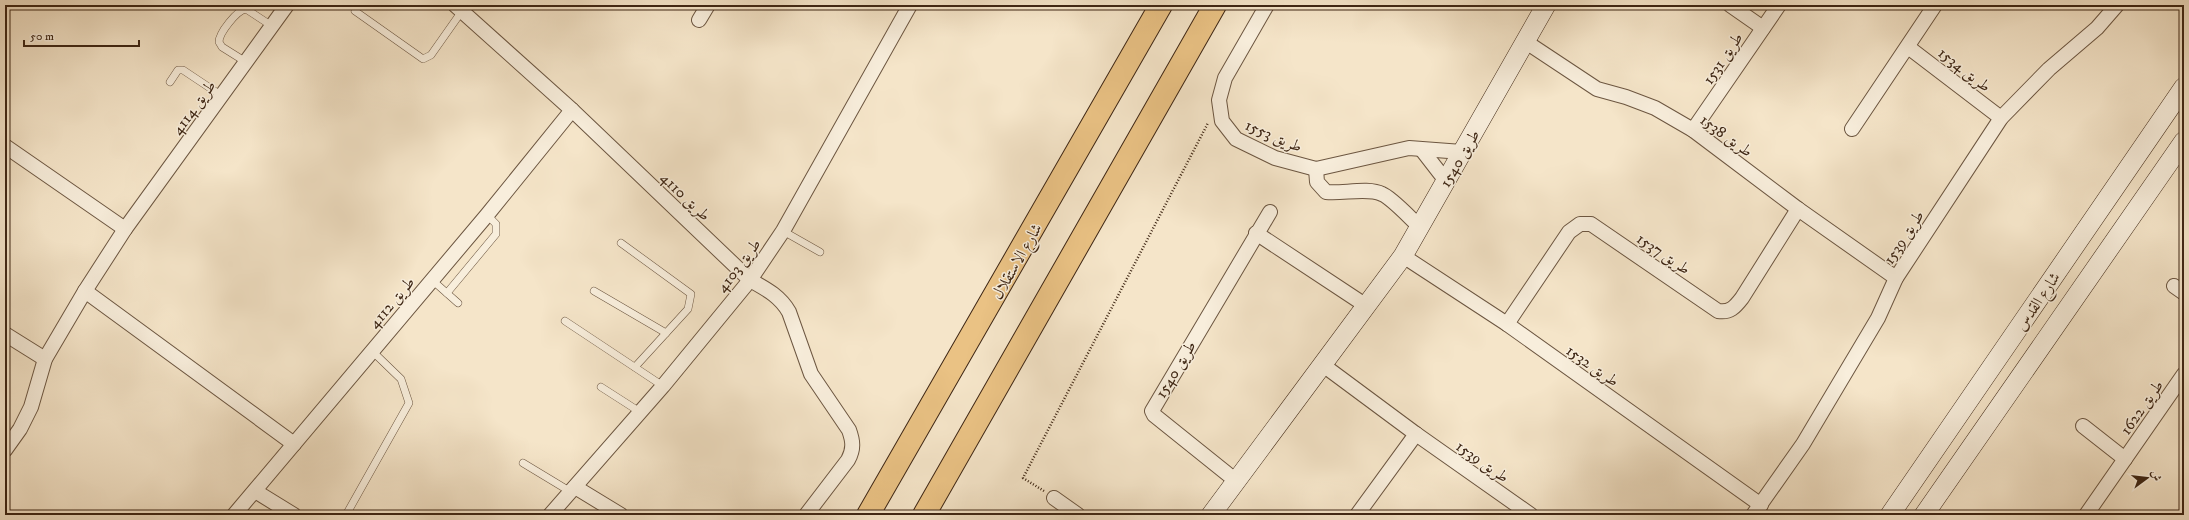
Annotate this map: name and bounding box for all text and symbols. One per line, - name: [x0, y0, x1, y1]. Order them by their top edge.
- scale bar: [24, 22, 139, 48]
- text: 50 m: [30, 29, 54, 44]
- street label: طريق 1531: [1698, 29, 1747, 88]
- street label: طريق 1534: [1934, 43, 1995, 97]
- street label: طريق 4114: [167, 76, 220, 139]
- street label: طريق 1538: [1696, 110, 1757, 162]
- street label: طريق 1553: [1242, 115, 1305, 157]
- street label: طريق 1540: [1435, 126, 1484, 191]
- street label: طريق 4110: [656, 168, 715, 226]
- street label: طريق 1539: [1879, 207, 1929, 268]
- street label: شارع الاستقلال: [987, 220, 1049, 305]
- street label: طريق 1537: [1633, 229, 1694, 279]
- street label: طريق 4103: [712, 235, 766, 297]
- street label: شارع القدس: [2011, 268, 2067, 337]
- street label: طريق 4112: [364, 273, 419, 333]
- street label: طريق 1540: [1151, 337, 1201, 402]
- street label: طريق 1532: [1562, 340, 1623, 391]
- street label: طريق 1622: [2116, 376, 2168, 439]
- street label: طريق 1539: [1452, 436, 1513, 487]
- north arrow: [2127, 458, 2167, 498]
- text: ش: [2148, 469, 2164, 483]

